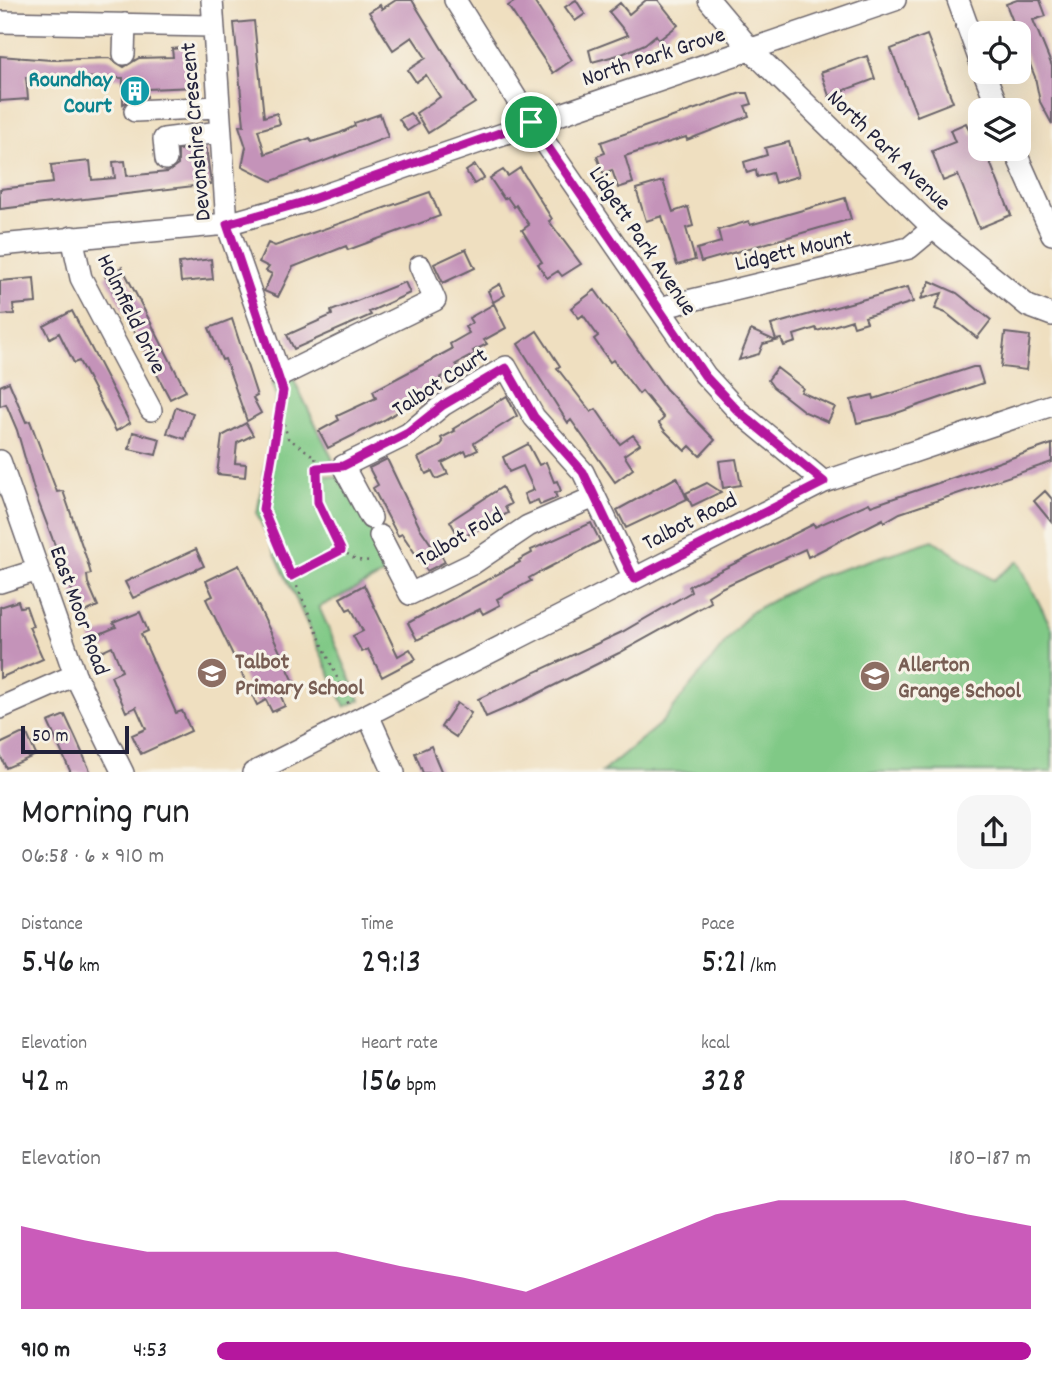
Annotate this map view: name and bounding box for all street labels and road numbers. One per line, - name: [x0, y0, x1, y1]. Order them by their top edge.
- street label: North Park Grove: [578, 20, 730, 97]
- street label: Devonshire Crescent: [173, 41, 222, 222]
- street label: North Park Avenue: [818, 83, 957, 220]
- street label: Lidgett Park Avenue: [579, 161, 703, 323]
- street label: Lidgett Mount: [732, 223, 856, 282]
- street label: Holmfield Drive: [87, 249, 173, 380]
- street label: Talbot Court: [387, 341, 495, 427]
- street label: Talbot Road: [637, 485, 744, 561]
- street label: Talbot Fold: [411, 501, 511, 577]
- street label: East Moor Road: [39, 542, 116, 680]

